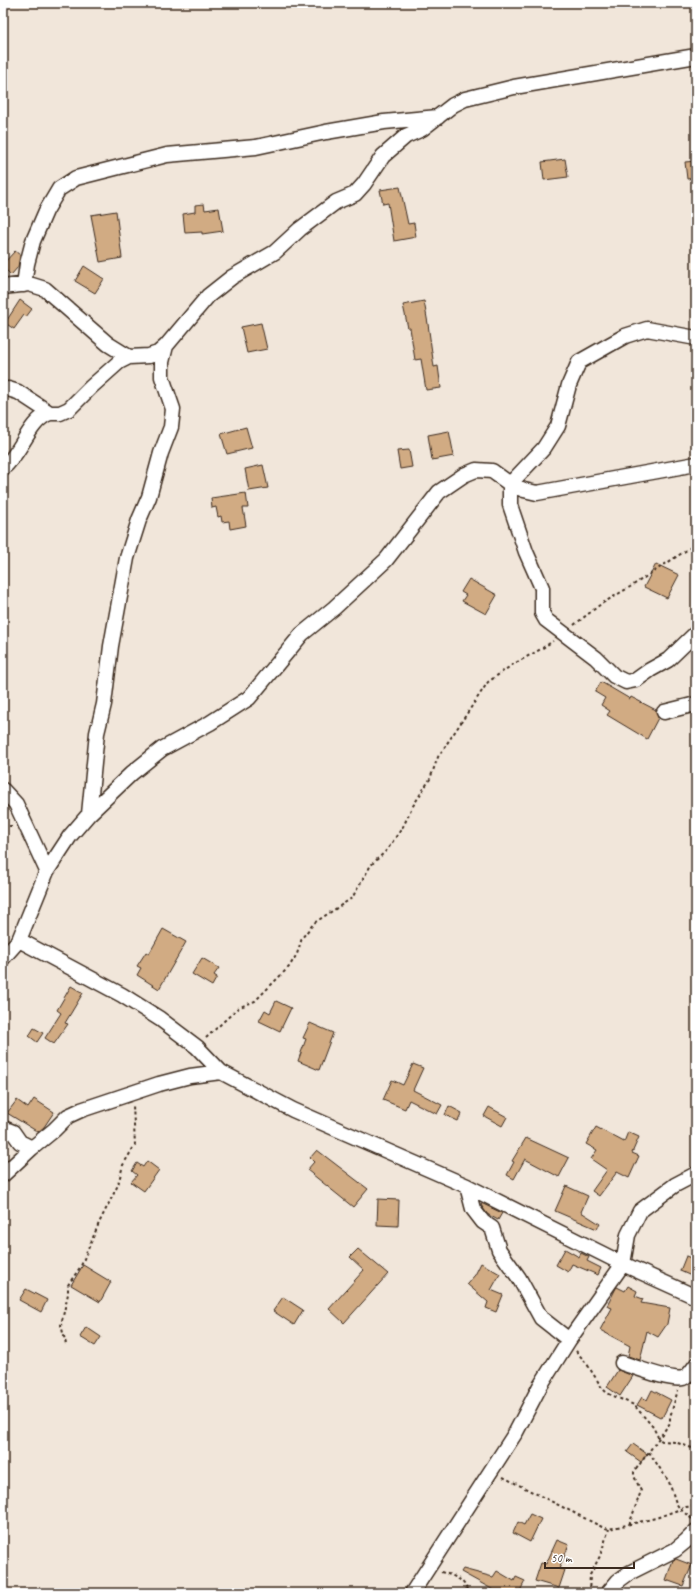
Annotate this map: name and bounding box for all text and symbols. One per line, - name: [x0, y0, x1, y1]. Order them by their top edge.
- scale bar: [545, 1544, 634, 1570]
- text: 50 m: [551, 1550, 573, 1566]

